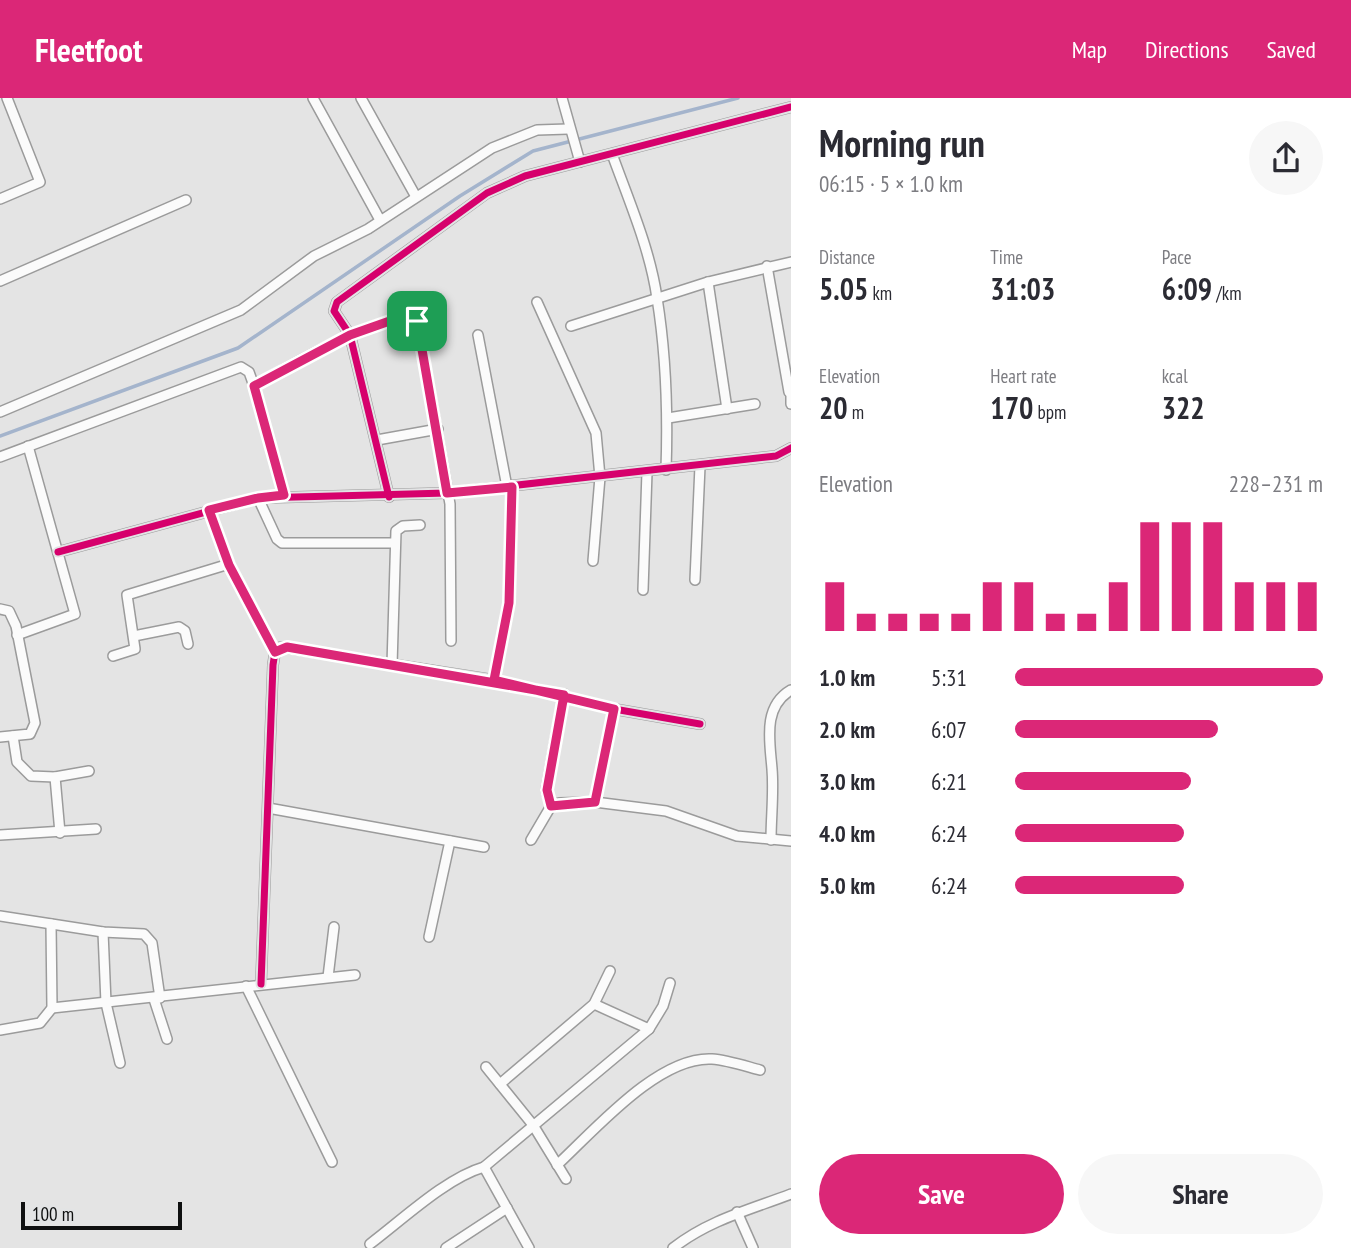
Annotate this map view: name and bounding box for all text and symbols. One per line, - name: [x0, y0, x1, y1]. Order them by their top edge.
- text: Fleetfoot: [35, 28, 142, 71]
- text: Map: [1072, 34, 1107, 65]
- text: Directions: [1145, 34, 1229, 65]
- text: Saved: [1267, 34, 1316, 65]
- text: Morning run: [819, 118, 985, 167]
- button: share: [1249, 121, 1323, 195]
- text: 06:15 · 5 × 1.0 km: [819, 169, 963, 198]
- text: Distance: [819, 245, 875, 269]
- text: Time: [990, 245, 1023, 269]
- text: Pace: [1162, 245, 1192, 269]
- text: 5.05: [819, 269, 868, 308]
- text: 31:03: [990, 269, 1055, 308]
- text: 6:09: [1162, 269, 1212, 308]
- text: km: [868, 281, 892, 305]
- text: /km: [1212, 281, 1242, 305]
- pin: [387, 291, 447, 351]
- icon: arrive: [398, 302, 436, 340]
- text: Elevation: [819, 364, 880, 388]
- text: Heart rate: [990, 364, 1057, 388]
- text: kcal: [1162, 364, 1188, 388]
- text: 20: [819, 388, 848, 427]
- text: 170: [990, 388, 1033, 427]
- text: 322: [1162, 388, 1205, 427]
- text: m: [848, 400, 864, 424]
- text: bpm: [1033, 400, 1066, 424]
- text: Elevation: [819, 469, 893, 498]
- text: 228–231 m: [1229, 469, 1323, 498]
- text: 1.0 km: [819, 663, 875, 692]
- text: 5:31: [931, 663, 967, 692]
- text: 2.0 km: [819, 715, 875, 744]
- text: 6:07: [931, 715, 967, 744]
- text: 3.0 km: [819, 767, 875, 796]
- text: 6:21: [931, 767, 967, 796]
- text: 4.0 km: [819, 819, 875, 848]
- text: 6:24: [931, 819, 967, 848]
- text: 5.0 km: [819, 871, 875, 900]
- text: 6:24: [931, 871, 967, 900]
- button: Save: [819, 1154, 1064, 1234]
- button: Share: [1078, 1154, 1323, 1234]
- scale bar: [21, 1199, 182, 1231]
- text: 100 m: [32, 1202, 74, 1226]

